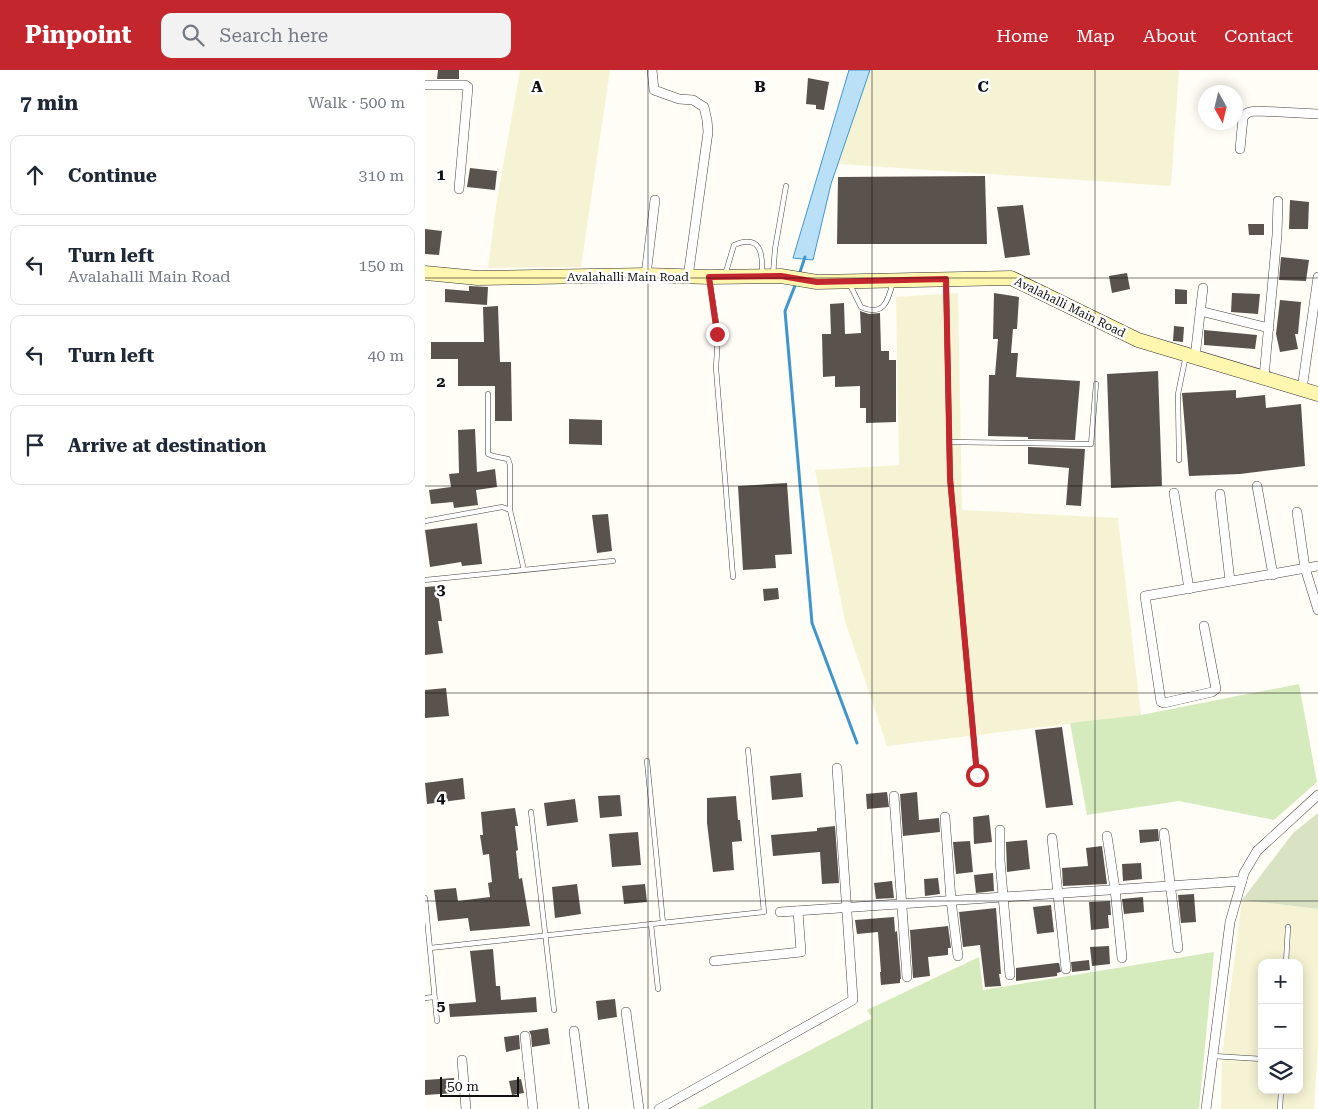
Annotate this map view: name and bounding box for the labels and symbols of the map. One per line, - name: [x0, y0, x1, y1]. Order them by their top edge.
- text: A: [531, 77, 543, 96]
- text: B: [754, 77, 766, 96]
- text: C: [977, 77, 989, 96]
- north arrow: [1198, 85, 1243, 130]
- text: 1: [437, 165, 446, 184]
- street label: Avalahalli Main Road: [567, 270, 689, 284]
- street label: Avalahalli Main Road: [1012, 274, 1128, 340]
- route end: [706, 323, 729, 346]
- text: 2: [437, 372, 446, 391]
- text: 3: [437, 580, 446, 599]
- route start: [966, 764, 989, 787]
- text: 4: [437, 788, 446, 807]
- text: 5: [437, 996, 446, 1015]
- scale bar: [440, 1074, 519, 1097]

